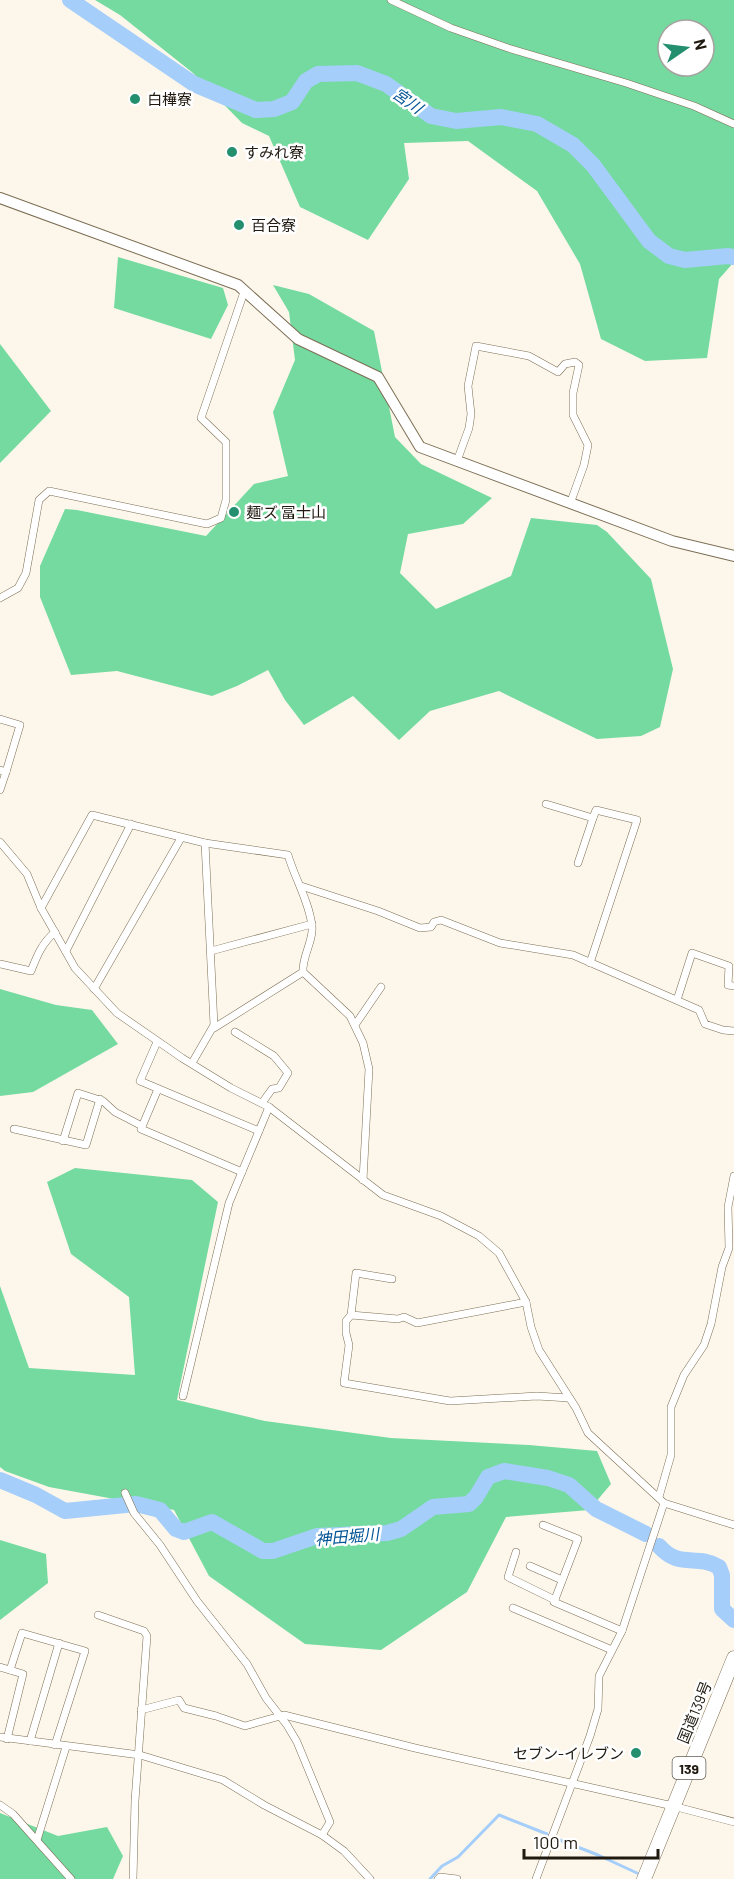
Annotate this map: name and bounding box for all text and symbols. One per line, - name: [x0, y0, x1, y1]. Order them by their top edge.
- north arrow: [656, 18, 716, 78]
- text: N: [691, 37, 712, 52]
- water label: 宮川: [389, 83, 428, 118]
- place label: 白樺寮: [147, 90, 192, 108]
- marker: 白樺寮: [128, 92, 142, 106]
- place label: すみれ寮: [244, 143, 304, 161]
- marker: すみれ寮: [225, 145, 239, 159]
- place label: 百合寮: [251, 216, 296, 234]
- marker: 百合寮: [232, 218, 246, 232]
- place label: 麺'ズ 冨士山: [246, 503, 326, 521]
- marker: 麺'ズ 冨士山: [227, 505, 241, 519]
- water label: 神田堀川: [314, 1524, 382, 1548]
- street label: 国道139号: [673, 1678, 715, 1746]
- place label: セブン-イレブン: [513, 1744, 624, 1762]
- marker: セブン-イレブン: [629, 1746, 643, 1760]
- road number: 139: [672, 1757, 706, 1779]
- scale bar: [524, 1822, 658, 1860]
- text: 100 m: [533, 1831, 578, 1853]

